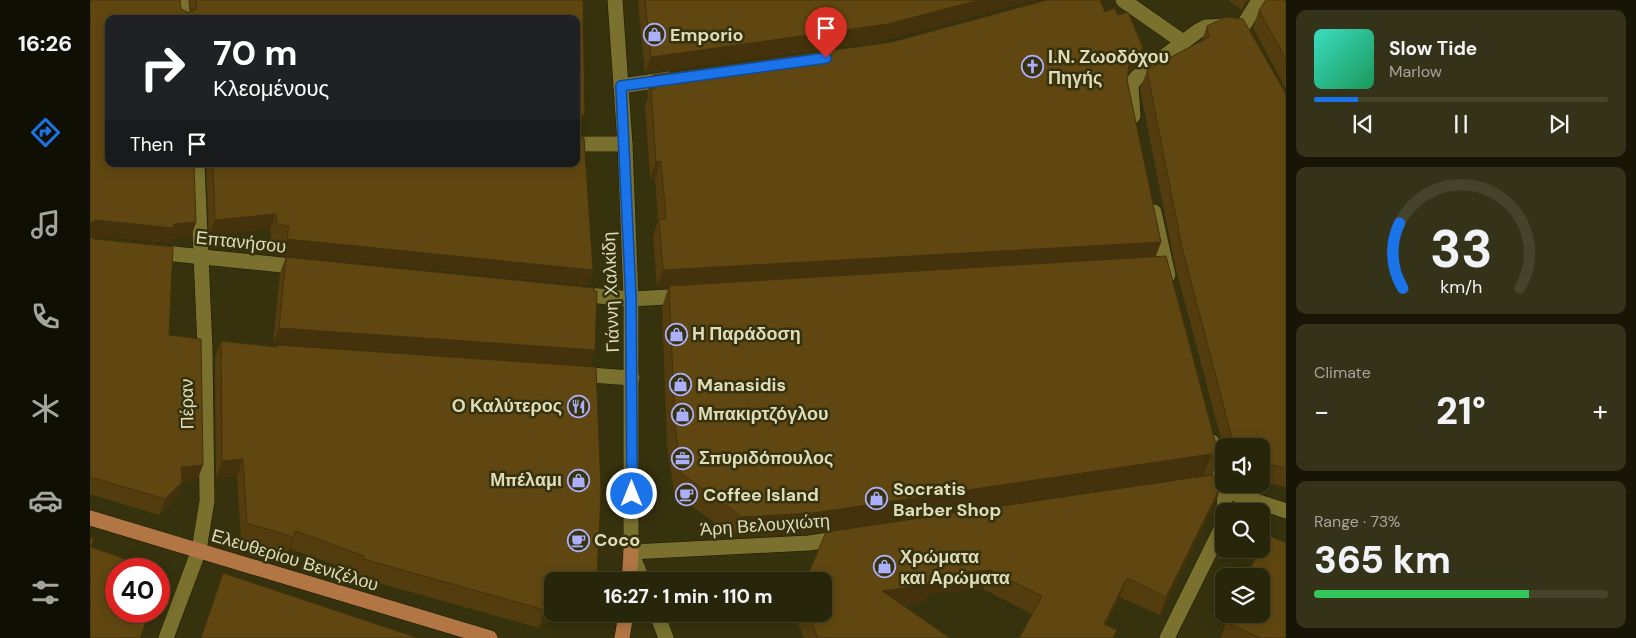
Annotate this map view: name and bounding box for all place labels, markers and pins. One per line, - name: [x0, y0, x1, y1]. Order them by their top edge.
- pin: [805, 7, 847, 58]
- shop icon: Emporio: [642, 23, 666, 47]
- place label: Emporio: [670, 23, 743, 47]
- place label: Ι.Ν. Ζωοδόχου Πηγής: [1048, 45, 1169, 90]
- church icon: Ι.Ν. Ζωοδόχου Πηγής: [1020, 55, 1044, 79]
- shop icon: Η Παράδοση: [664, 322, 688, 346]
- place label: Η Παράδοση: [692, 322, 801, 346]
- shop icon: Manasidis: [669, 373, 693, 397]
- place label: Manasidis: [697, 373, 786, 397]
- place label: Ο Καλύτερος: [452, 394, 562, 418]
- restaurant icon: Ο Καλύτερος: [566, 394, 590, 418]
- shop icon: Μπακιρτζόγλου: [670, 402, 694, 426]
- place label: Μπακιρτζόγλου: [698, 402, 828, 426]
- office icon: Σπυριδόπουλος: [671, 446, 695, 470]
- place label: Σπυριδόπουλος: [699, 446, 833, 470]
- place label: Μπέλαμι: [490, 468, 562, 492]
- shop icon: Μπέλαμι: [566, 468, 590, 492]
- place label: Socratis Barber Shop: [893, 477, 1001, 522]
- cafe icon: Coffee Island: [675, 483, 699, 507]
- place label: Coffee Island: [703, 483, 819, 507]
- shop icon: Socratis Barber Shop: [865, 487, 889, 511]
- cafe icon: Coco: [566, 528, 590, 552]
- place label: Coco: [594, 528, 640, 552]
- place label: Χρώματα και Αρώματα: [900, 545, 1010, 590]
- shop icon: Χρώματα και Αρώματα: [872, 555, 896, 579]

